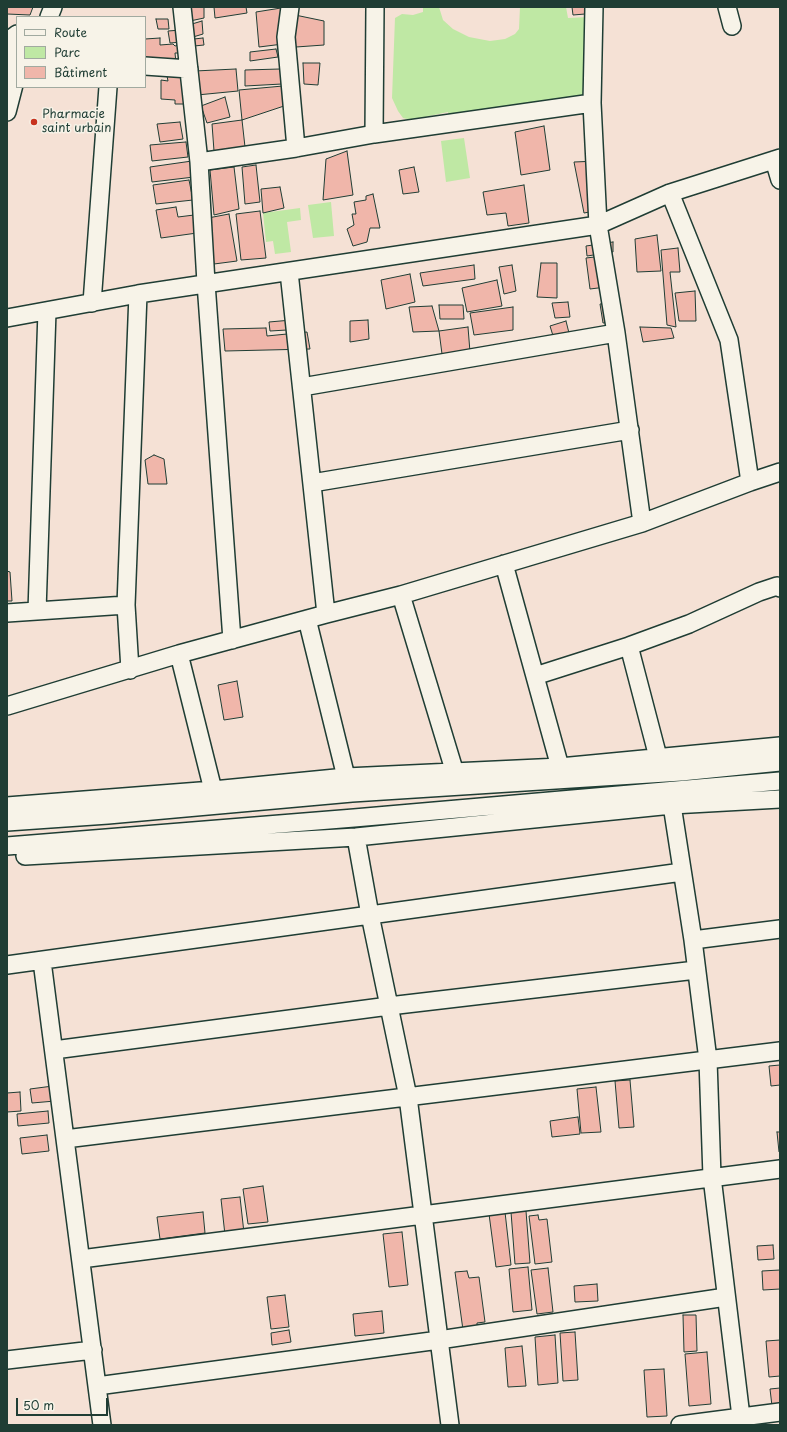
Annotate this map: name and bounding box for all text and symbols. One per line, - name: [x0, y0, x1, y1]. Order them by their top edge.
- legend: [16, 16, 146, 88]
- text: Route: [54, 23, 87, 41]
- text: Parc: [54, 43, 80, 61]
- text: Bâtiment: [54, 63, 107, 81]
- place label: Pharmacie saint urbain: [42, 108, 111, 136]
- marker: Pharmacie saint urbain: [29, 117, 39, 127]
- scale bar: [18, 1390, 110, 1416]
- text: 50 m: [23, 1396, 54, 1414]

